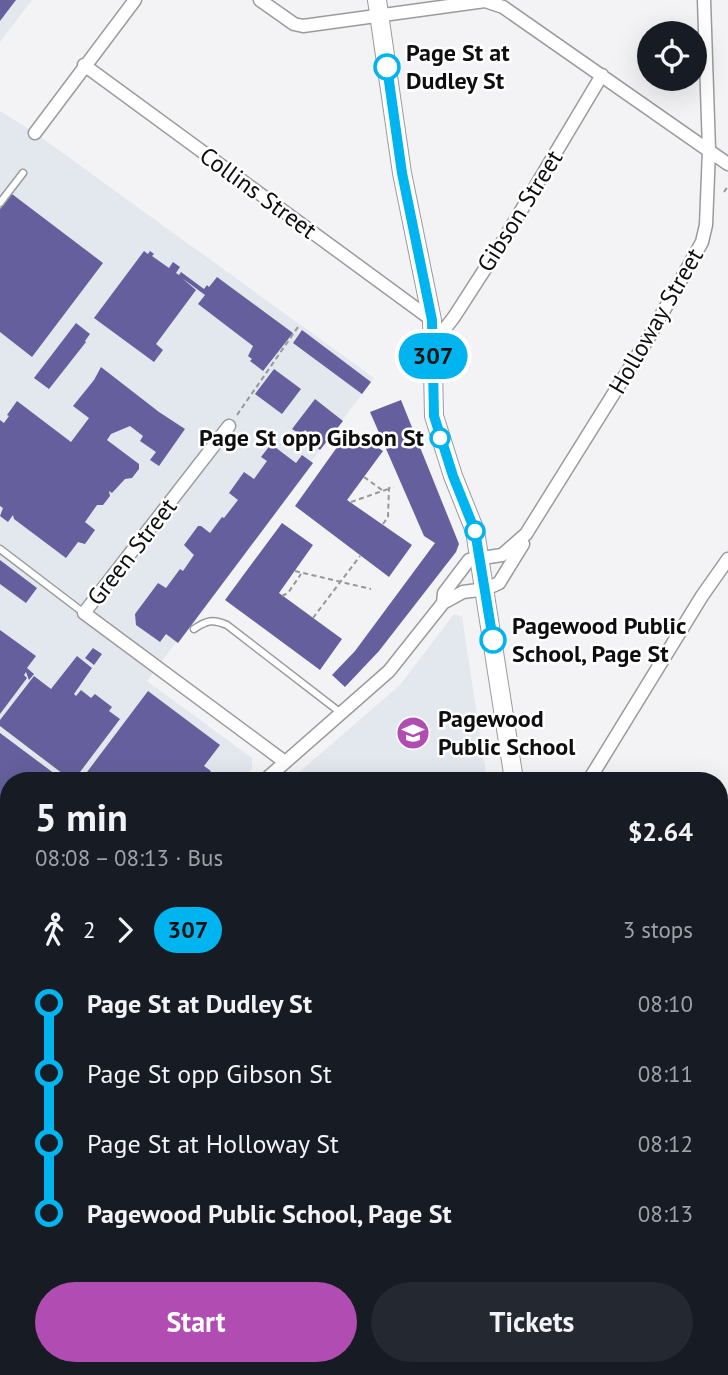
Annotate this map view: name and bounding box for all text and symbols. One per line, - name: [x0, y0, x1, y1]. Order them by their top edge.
- map controls: [637, 21, 707, 91]
- button: locate: [637, 21, 707, 91]
- place label: Page St at Dudley St: [406, 37, 510, 96]
- marker: Page St at Dudley St: [374, 54, 400, 80]
- street label: Collins Street: [194, 140, 323, 245]
- street label: Gibson Street: [470, 144, 569, 277]
- street label: Holloway Street: [601, 242, 710, 399]
- line badge: 307: [393, 333, 473, 379]
- text: 307: [413, 340, 453, 371]
- place label: Page St opp Gibson St: [199, 422, 425, 453]
- marker: Page St opp Gibson St: [430, 428, 450, 448]
- street label: Green Street: [80, 492, 183, 612]
- unlabelled marker: [465, 521, 485, 541]
- place label: Pagewood Public School, Page St: [512, 610, 686, 669]
- marker: Pagewood Public School, Page St: [480, 627, 506, 653]
- place label: Pagewood Public School: [438, 703, 576, 762]
- school or university icon: Pagewood Public School: [394, 714, 432, 752]
- text: 5 min: [35, 792, 128, 841]
- text: $2.64: [628, 815, 693, 848]
- text: 08:08 – 08:13 · Bus: [35, 843, 223, 872]
- icon: walk: [35, 911, 73, 949]
- icon: forward: [106, 911, 144, 949]
- text: 307: [168, 914, 208, 945]
- text: 2: [83, 915, 96, 944]
- text: 3 stops: [623, 915, 693, 944]
- text: Page St at Dudley St: [87, 987, 312, 1020]
- text: 08:10: [638, 989, 693, 1018]
- text: Page St opp Gibson St: [87, 1057, 332, 1090]
- text: 08:11: [638, 1059, 693, 1088]
- text: Page St at Holloway St: [87, 1127, 339, 1160]
- text: 08:12: [638, 1129, 693, 1158]
- text: Pagewood Public School, Page St: [87, 1197, 452, 1230]
- text: 08:13: [638, 1199, 693, 1228]
- button: Start: [35, 1282, 357, 1362]
- button: Tickets: [371, 1282, 693, 1362]

